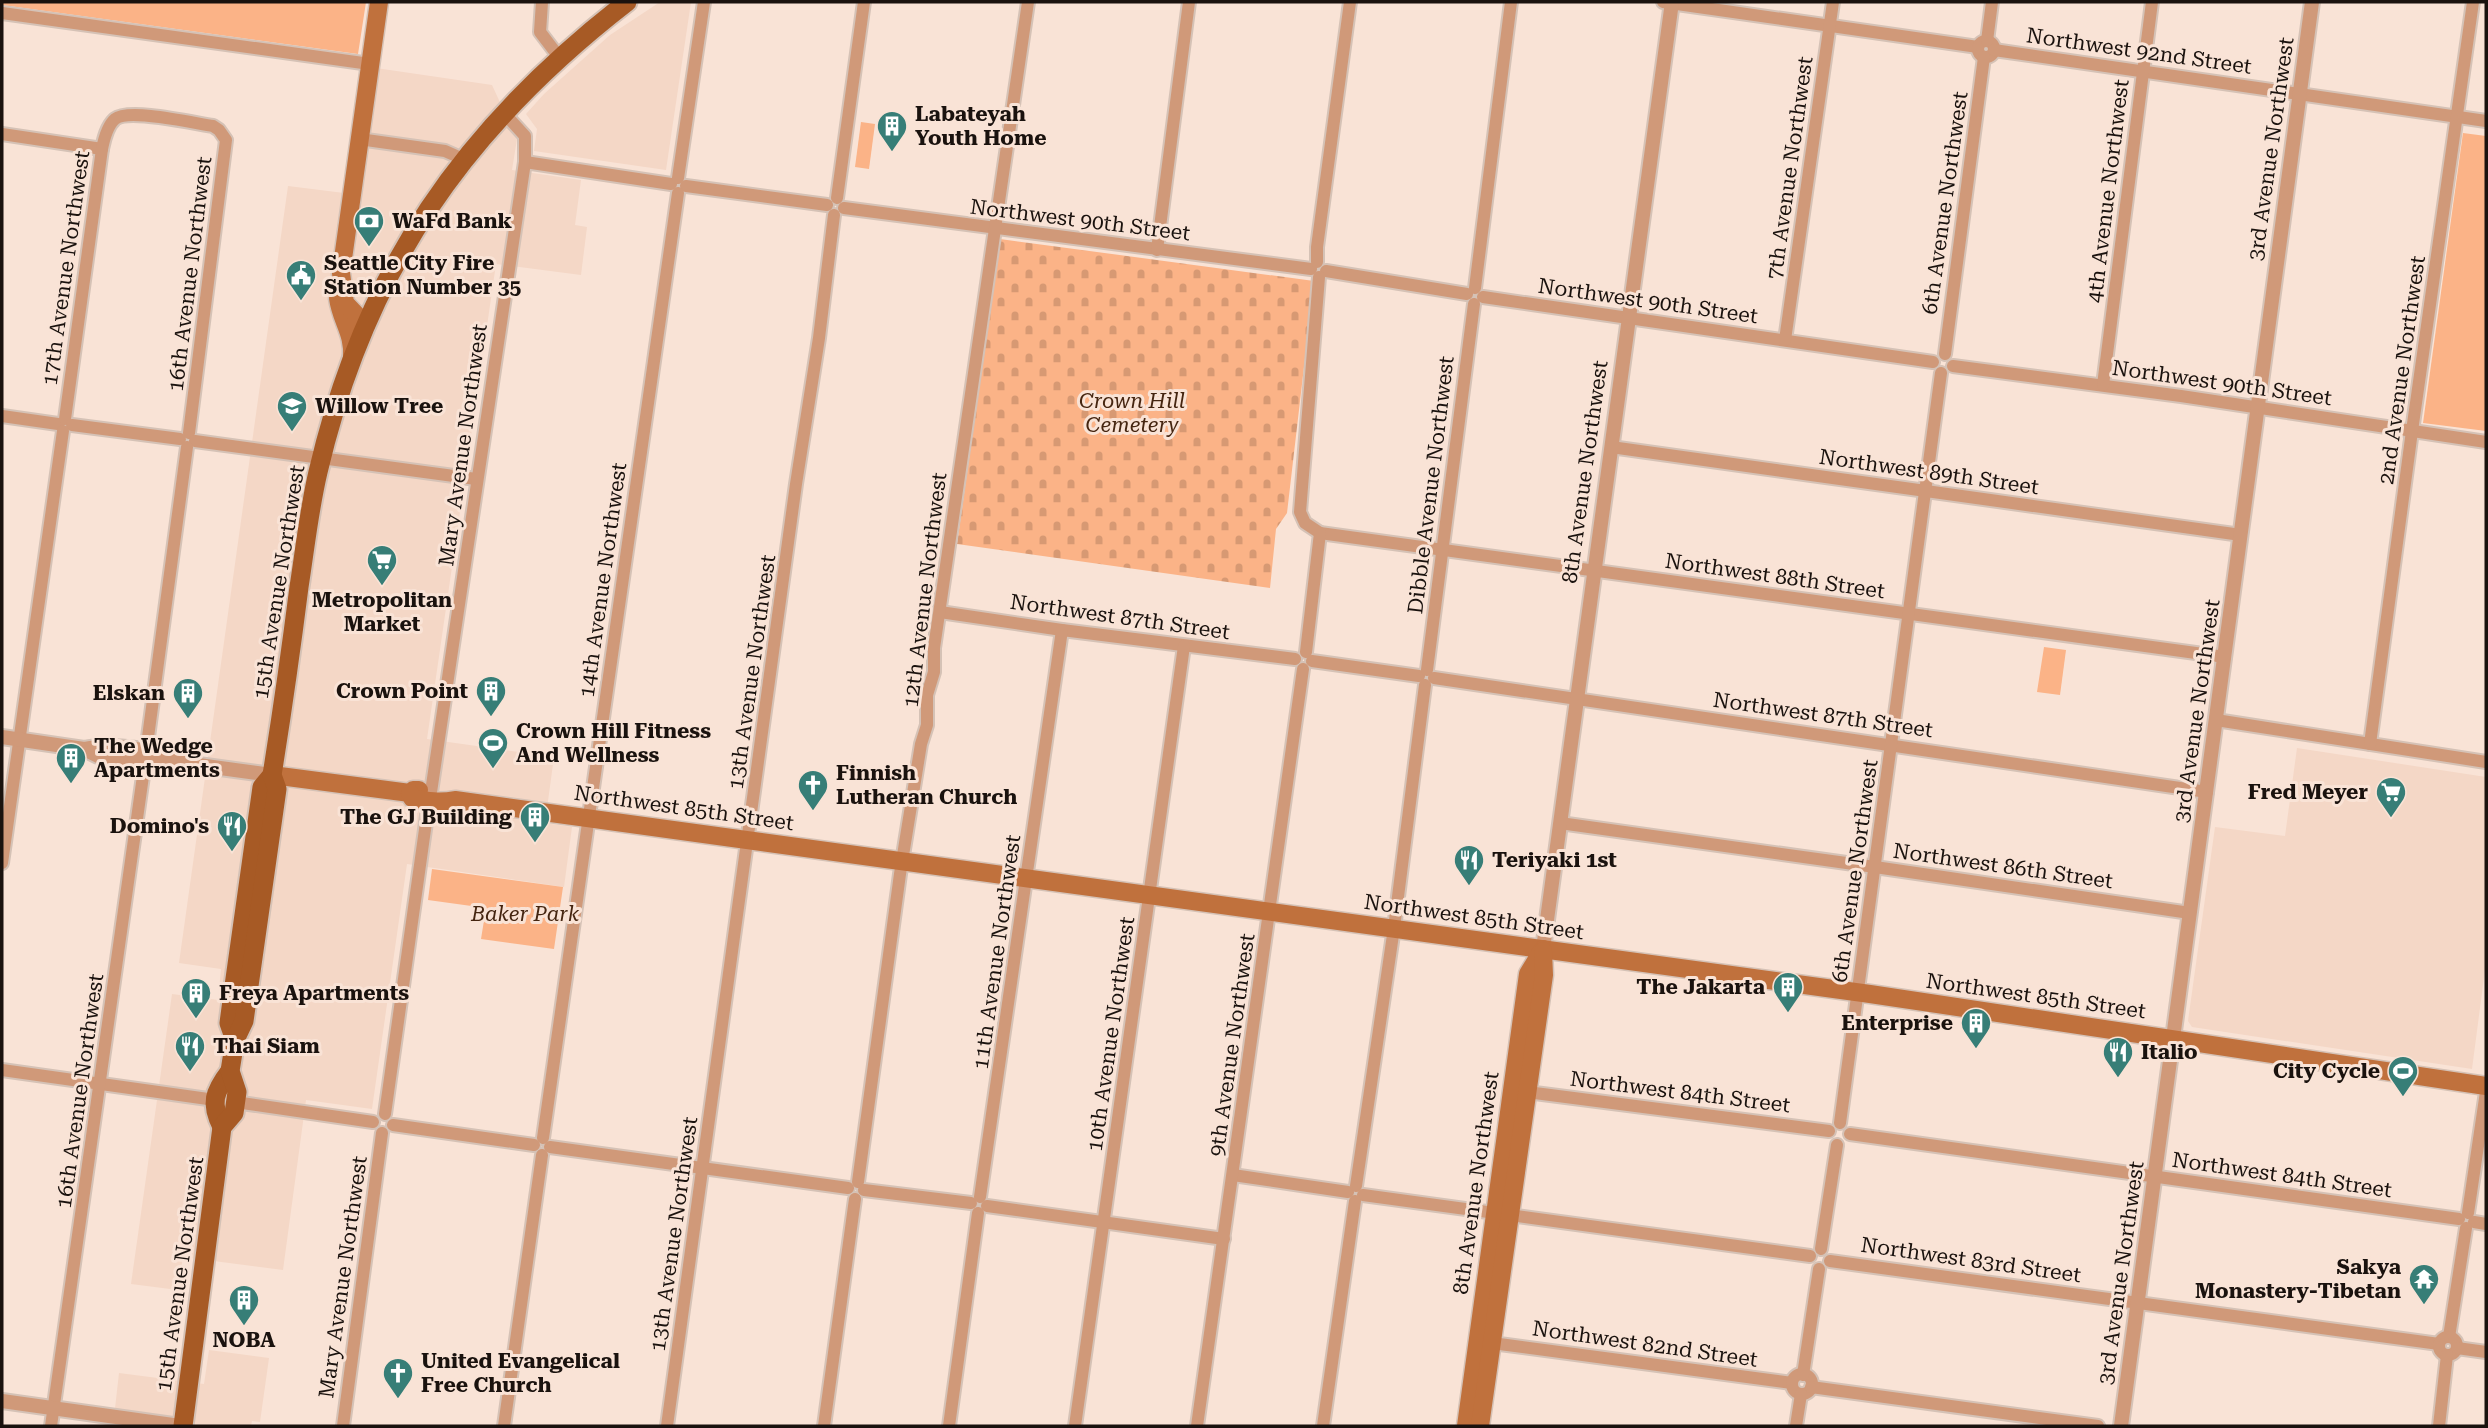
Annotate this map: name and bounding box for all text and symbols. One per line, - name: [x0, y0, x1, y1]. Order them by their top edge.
- street label: Northwest 92nd Street: [2025, 23, 2253, 79]
- street label: 3rd Avenue Northwest: [2243, 36, 2299, 262]
- street label: 7th Avenue Northwest: [1762, 55, 1818, 281]
- street label: 4th Avenue Northwest: [2082, 78, 2134, 304]
- street label: 6th Avenue Northwest: [1917, 90, 1973, 316]
- place label: Labateyah Youth Home: [915, 102, 1046, 150]
- building icon: Labateyah Youth Home: [875, 109, 909, 153]
- street label: 17th Avenue Northwest: [38, 149, 94, 387]
- street label: 16th Avenue Northwest: [164, 155, 216, 393]
- street label: Northwest 90th Street: [969, 195, 1192, 245]
- bank icon: WaFd Bank: [352, 204, 386, 248]
- place label: WaFd Bank: [392, 209, 512, 233]
- place label: Seattle City Fire Station Number 35: [324, 251, 521, 299]
- street label: 2nd Avenue Northwest: [2374, 254, 2430, 486]
- public building icon: Seattle City Fire Station Number 35: [284, 258, 318, 302]
- street label: Northwest 90th Street: [1537, 274, 1760, 328]
- street label: Mary Avenue Northwest: [434, 322, 492, 568]
- street label: Dibble Avenue Northwest: [1403, 354, 1459, 615]
- street label: Northwest 90th Street: [2111, 356, 2334, 410]
- street label: 8th Avenue Northwest: [1557, 359, 1613, 585]
- school or university icon: Willow Tree: [275, 389, 309, 433]
- park label: Crown Hill Cemetery: [1079, 389, 1185, 437]
- place label: Willow Tree: [315, 394, 443, 418]
- street label: Northwest 89th Street: [1818, 445, 2041, 499]
- street label: 14th Avenue Northwest: [575, 461, 631, 699]
- street label: 15th Avenue Northwest: [249, 463, 309, 701]
- street label: 12th Avenue Northwest: [899, 471, 951, 709]
- supermarket icon: Metropolitan Market: [365, 543, 399, 587]
- street label: Northwest 88th Street: [1664, 549, 1887, 603]
- street label: 13th Avenue Northwest: [724, 553, 780, 791]
- place label: Metropolitan Market: [312, 588, 452, 636]
- street label: Northwest 87th Street: [1009, 590, 1232, 644]
- street label: 3rd Avenue Northwest: [2169, 598, 2225, 824]
- building icon: Crown Point: [474, 674, 508, 718]
- building icon: Elskan: [171, 676, 205, 720]
- place label: Crown Point: [336, 679, 468, 703]
- place label: Elskan: [93, 681, 165, 705]
- street label: Northwest 87th Street: [1712, 688, 1935, 742]
- place label: Crown Hill Fitness And Wellness: [516, 719, 711, 767]
- sports icon: Crown Hill Fitness And Wellness: [476, 726, 510, 770]
- place label: The Wedge Apartments: [94, 734, 220, 782]
- building icon: The Wedge Apartments: [54, 741, 88, 785]
- street label: 6th Avenue Northwest: [1827, 758, 1883, 984]
- place label: Finnish Lutheran Church: [836, 761, 1017, 809]
- church icon: Finnish Lutheran Church: [796, 768, 830, 812]
- supermarket icon: Fred Meyer: [2374, 775, 2408, 819]
- place label: Fred Meyer: [2248, 780, 2368, 804]
- street label: Northwest 85th Street: [573, 781, 796, 835]
- building icon: The GJ Building: [518, 800, 552, 844]
- place label: The GJ Building: [340, 805, 512, 829]
- restaurant icon: Domino's: [215, 809, 249, 853]
- place label: Domino's: [110, 814, 209, 838]
- street label: 11th Avenue Northwest: [969, 833, 1025, 1071]
- street label: Northwest 86th Street: [1892, 839, 2115, 893]
- restaurant icon: Teriyaki 1st: [1452, 843, 1486, 887]
- place label: Teriyaki 1st: [1492, 848, 1617, 872]
- street label: Northwest 85th Street: [1363, 890, 1586, 944]
- park label: Baker Park: [470, 902, 580, 926]
- street label: 10th Avenue Northwest: [1083, 915, 1139, 1153]
- street label: 9th Avenue Northwest: [1204, 932, 1260, 1158]
- street label: Northwest 85th Street: [1925, 969, 2148, 1023]
- building icon: The Jakarta: [1771, 970, 1805, 1014]
- street label: 16th Avenue Northwest: [52, 972, 108, 1210]
- place label: The Jakarta: [1636, 975, 1766, 999]
- building icon: Freya Apartments: [179, 976, 213, 1020]
- place label: Freya Apartments: [219, 981, 409, 1005]
- building icon: Enterprise: [1959, 1006, 1993, 1050]
- place label: Enterprise: [1841, 1011, 1953, 1035]
- restaurant icon: Thai Siam: [173, 1029, 207, 1073]
- place label: Thai Siam: [213, 1034, 320, 1058]
- restaurant icon: Italio: [2101, 1035, 2135, 1079]
- place label: Italio: [2141, 1040, 2198, 1064]
- sports icon: City Cycle: [2386, 1054, 2420, 1098]
- place label: City Cycle: [2273, 1059, 2380, 1083]
- street label: Northwest 84th Street: [1569, 1067, 1792, 1117]
- street label: 8th Avenue Northwest: [1448, 1070, 1504, 1296]
- street label: 13th Avenue Northwest: [646, 1115, 702, 1353]
- street label: Northwest 84th Street: [2171, 1148, 2394, 1202]
- street label: Mary Avenue Northwest: [314, 1154, 372, 1400]
- street label: 15th Avenue Northwest: [152, 1155, 208, 1393]
- street label: 3rd Avenue Northwest: [2093, 1160, 2149, 1386]
- street label: Northwest 83rd Street: [1859, 1233, 2083, 1287]
- place label: Sakya Monastery-Tibetan: [2195, 1255, 2402, 1303]
- temple icon: Sakya Monastery-Tibetan: [2407, 1262, 2441, 1306]
- building icon: NOBA: [227, 1283, 261, 1327]
- street label: Northwest 82nd Street: [1531, 1316, 1759, 1372]
- place label: NOBA: [212, 1328, 276, 1352]
- place label: United Evangelical Free Church: [421, 1349, 620, 1397]
- church icon: United Evangelical Free Church: [381, 1356, 415, 1400]

